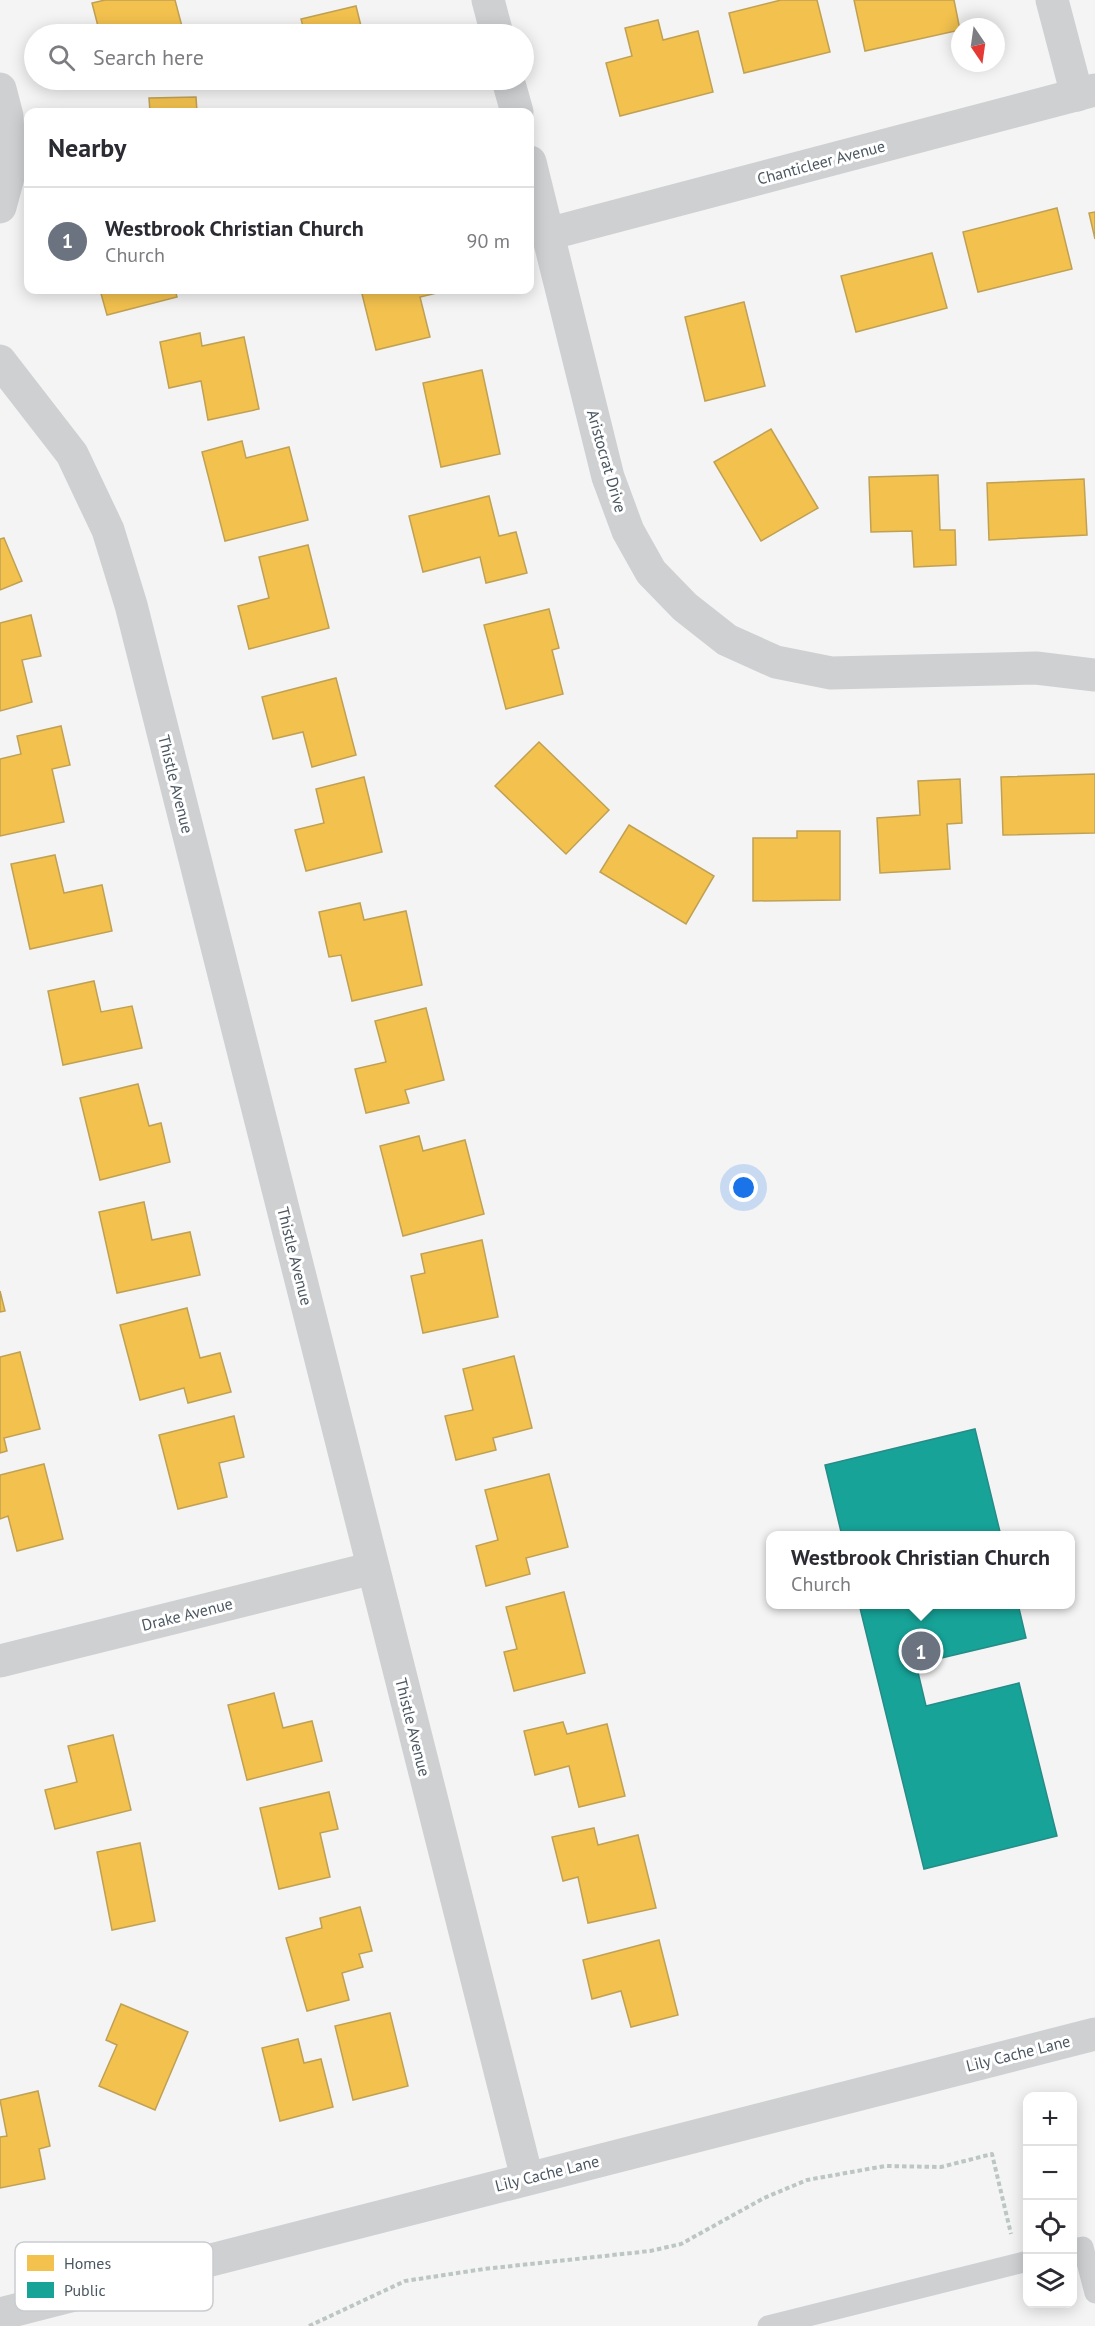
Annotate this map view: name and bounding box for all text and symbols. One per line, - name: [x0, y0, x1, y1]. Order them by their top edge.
- north arrow: [951, 18, 1005, 72]
- search box: [24, 24, 534, 90]
- icon: search: [45, 41, 78, 74]
- text: Search here: [93, 43, 204, 71]
- text: Nearby: [48, 131, 126, 164]
- street label: Chanticleer Avenue: [755, 135, 887, 189]
- text: Westbrook Christian Church: [105, 214, 364, 242]
- text: 1: [62, 228, 73, 254]
- text: 90 m: [467, 228, 510, 254]
- text: Church: [105, 242, 165, 268]
- street label: Aristocrat Drive: [583, 407, 631, 515]
- street label: Thistle Avenue: [154, 733, 198, 835]
- your location: [729, 1173, 758, 1202]
- street label: Thistle Avenue: [273, 1205, 317, 1307]
- popup: [766, 1531, 1075, 1609]
- text: Westbrook Christian Church: [791, 1543, 1050, 1571]
- text: Church: [791, 1571, 851, 1597]
- street label: Drake Avenue: [139, 1593, 235, 1635]
- pin: 1: [902, 1628, 940, 1674]
- street label: Thistle Avenue: [391, 1676, 435, 1778]
- street label: Lily Cache Lane: [964, 2030, 1072, 2076]
- map controls: [1023, 2092, 1077, 2308]
- button: +: [1023, 2092, 1077, 2146]
- button: −: [1023, 2146, 1077, 2200]
- street label: Lily Cache Lane: [493, 2150, 601, 2196]
- button: locate: [1023, 2200, 1077, 2254]
- legend: [15, 2242, 213, 2311]
- text: Homes: [64, 2253, 111, 2273]
- button: layers: [1023, 2254, 1077, 2308]
- text: Public: [64, 2280, 106, 2300]

